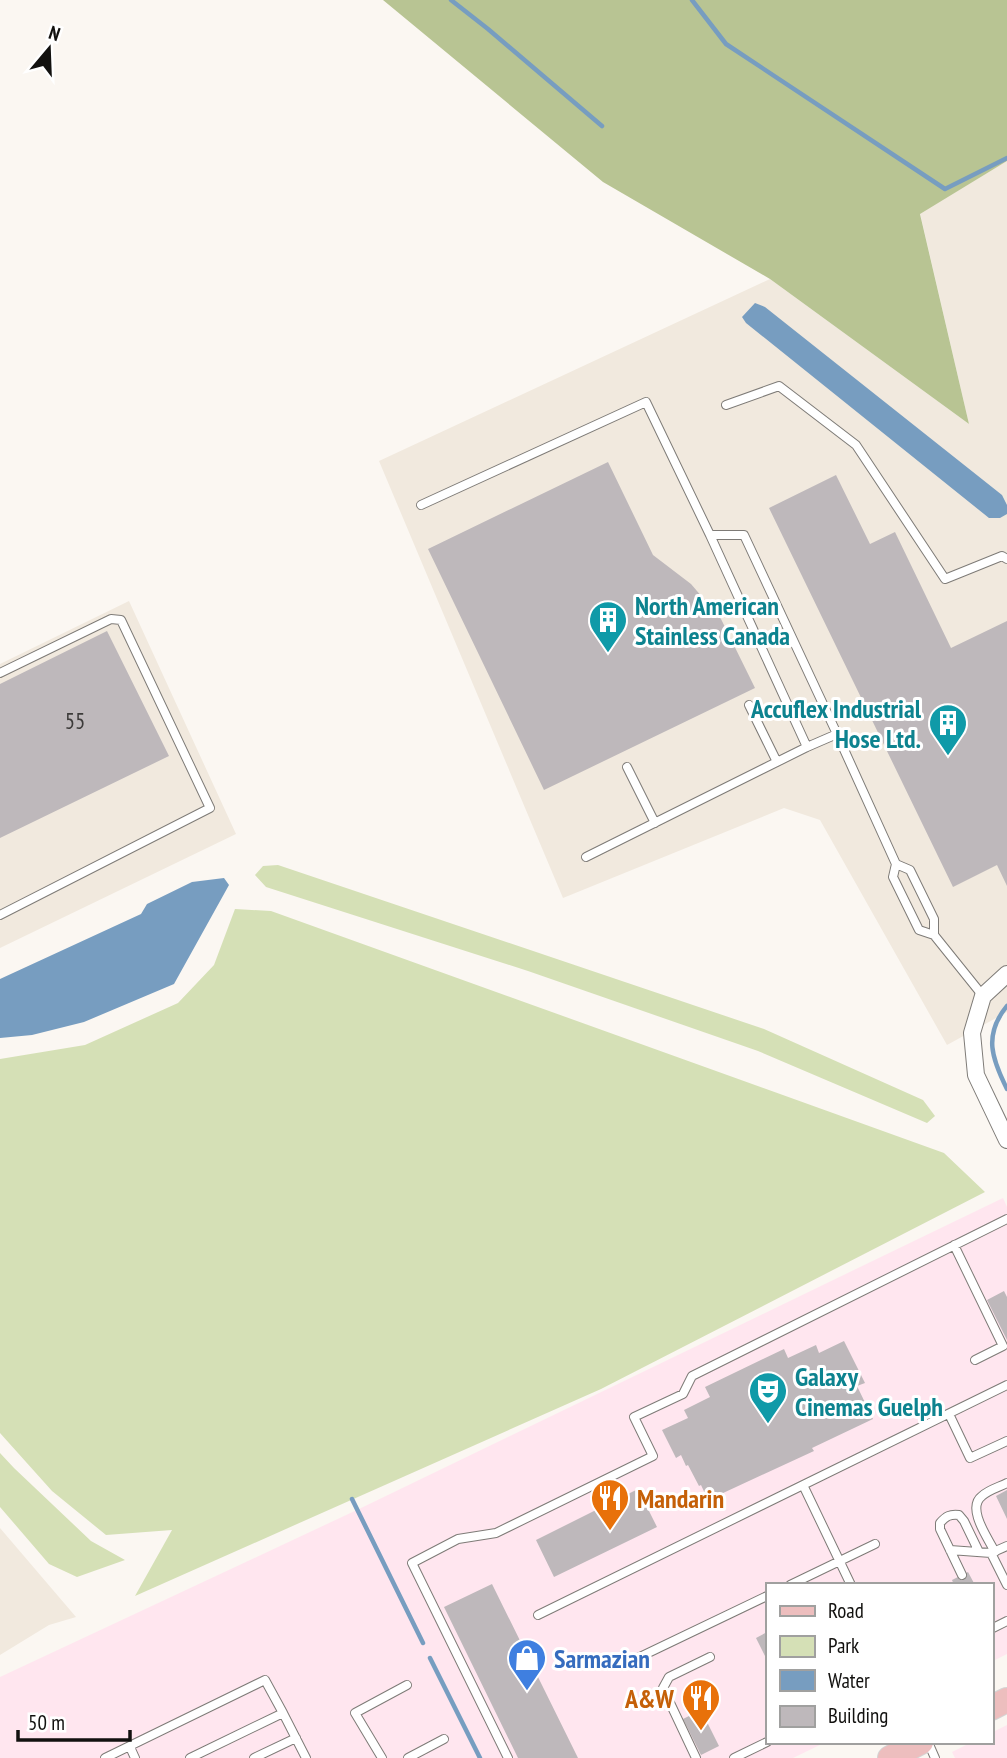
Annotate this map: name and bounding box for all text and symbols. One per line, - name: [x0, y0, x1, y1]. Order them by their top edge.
- north arrow: [14, 14, 84, 84]
- text: N: [46, 20, 63, 46]
- place label: North American Stainless Canada: [635, 589, 790, 652]
- building icon: North American Stainless Canada: [587, 599, 629, 654]
- place label: Accuflex Industrial Hose Ltd.: [750, 692, 922, 755]
- building icon: Accuflex Industrial Hose Ltd.: [927, 702, 969, 757]
- house number: 55: [65, 706, 85, 735]
- place label: Galaxy Cinemas Guelph: [795, 1360, 943, 1423]
- theatre icon: Galaxy Cinemas Guelph: [747, 1370, 789, 1425]
- restaurant icon: Mandarin: [589, 1477, 631, 1532]
- place label: Mandarin: [637, 1482, 724, 1515]
- legend: [766, 1583, 993, 1744]
- text: Road: [828, 1597, 864, 1624]
- text: Park: [828, 1632, 859, 1659]
- shop icon: Sarmazian: [506, 1637, 548, 1692]
- place label: Sarmazian: [554, 1642, 650, 1675]
- text: Water: [828, 1667, 870, 1694]
- restaurant icon: A&W: [680, 1677, 722, 1732]
- place label: A&W: [624, 1682, 674, 1715]
- scale bar: [18, 1698, 130, 1742]
- text: Building: [828, 1702, 888, 1729]
- text: 50 m: [28, 1709, 65, 1736]

